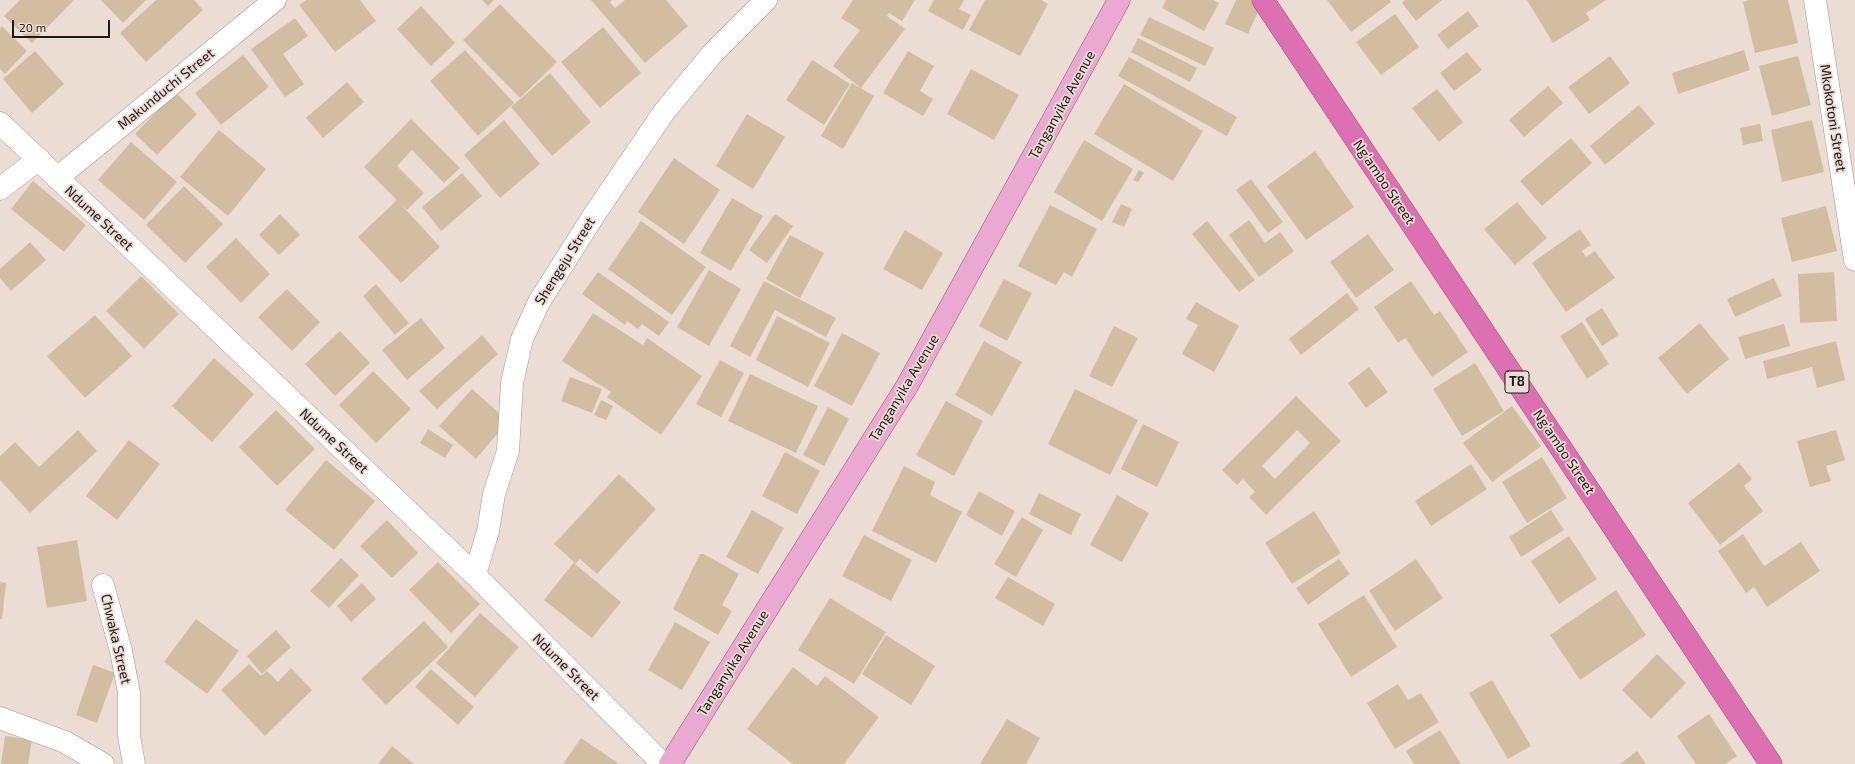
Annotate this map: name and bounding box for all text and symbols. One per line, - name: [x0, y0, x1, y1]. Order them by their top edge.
- scale bar: [14, 12, 112, 38]
- text: 20 m: [19, 20, 46, 34]
- street label: Makunduchi Street: [114, 45, 218, 133]
- street label: Tanganyika Avenue: [1025, 48, 1099, 162]
- street label: Mkokotoni Street: [1816, 63, 1850, 173]
- street label: Ng’ambo Street: [1350, 136, 1418, 228]
- street label: Ndume Street: [61, 182, 137, 254]
- street label: Shengeju Street: [531, 214, 599, 308]
- street label: Tanganyika Avenue: [865, 331, 943, 445]
- road number: T8: [1505, 371, 1529, 393]
- street label: Ndume Street: [296, 405, 372, 477]
- street label: Ng’ambo Street: [1530, 406, 1598, 498]
- street label: Chwaka Street: [97, 592, 135, 686]
- street label: Tanganyika Avenue: [694, 607, 772, 719]
- street label: Ndume Street: [529, 630, 603, 704]

